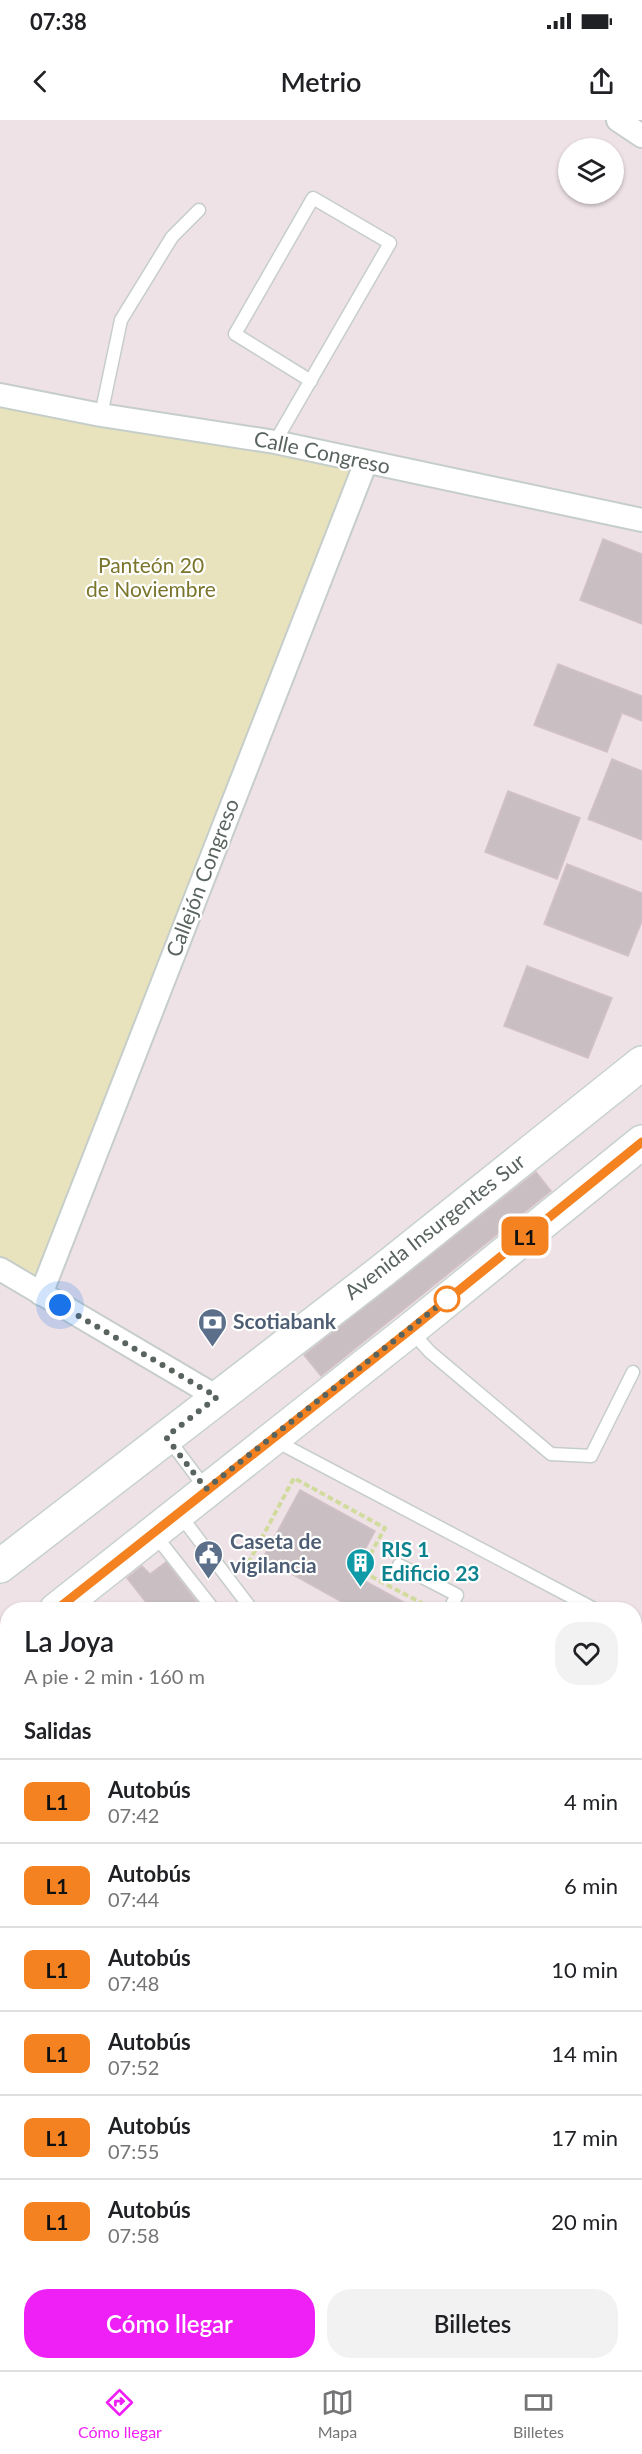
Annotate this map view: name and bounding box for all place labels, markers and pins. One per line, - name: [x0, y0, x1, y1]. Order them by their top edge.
- unlabelled marker: [434, 1286, 460, 1312]
- bank icon: Scotiabank: [196, 1306, 228, 1348]
- place label: Scotiabank: [233, 1308, 337, 1333]
- place label: Caseta de vigilancia: [230, 1528, 322, 1577]
- place label: RIS 1 Edificio 23: [381, 1536, 480, 1585]
- public building icon: Caseta de vigilancia: [193, 1538, 225, 1580]
- building icon: RIS 1 Edificio 23: [344, 1546, 376, 1588]

